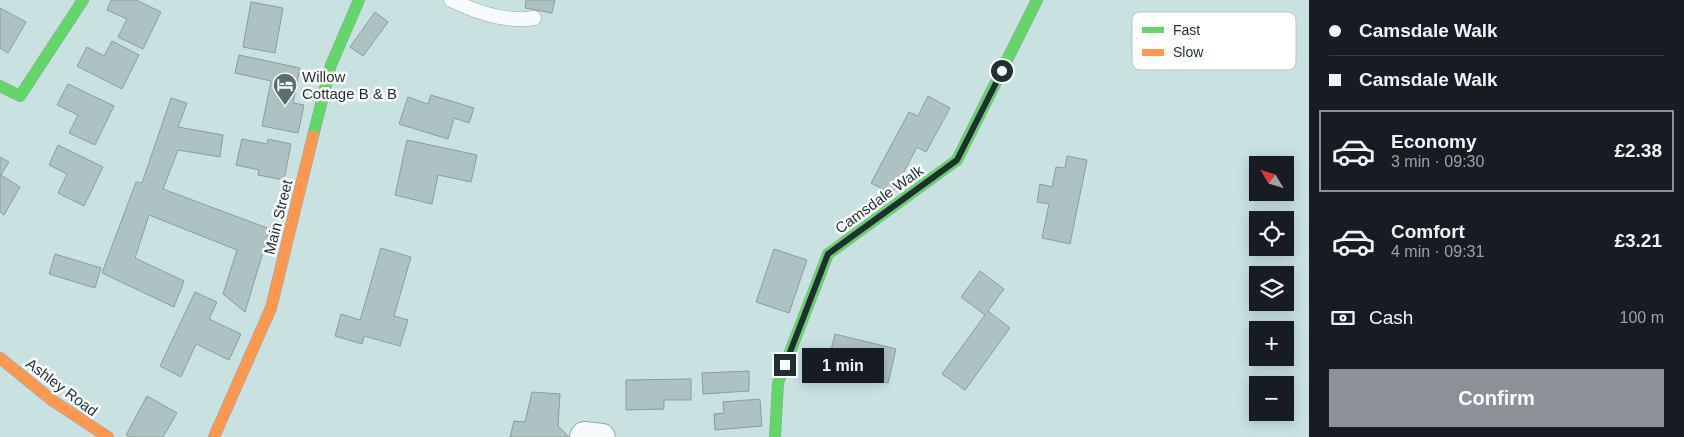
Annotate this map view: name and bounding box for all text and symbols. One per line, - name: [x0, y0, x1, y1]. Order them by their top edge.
- legend: [1132, 12, 1296, 70]
- text: Camsdale Walk: [1359, 20, 1498, 41]
- text: Fast: [1173, 22, 1200, 38]
- text: Slow: [1173, 44, 1204, 60]
- route start: [991, 60, 1013, 82]
- place label: Willow Cottage B & B: [302, 68, 397, 102]
- text: Camsdale Walk: [1359, 69, 1498, 90]
- hotel icon: Willow Cottage B & B: [272, 72, 298, 106]
- icon: car: [1331, 129, 1376, 174]
- text: Economy: [1391, 131, 1477, 152]
- text: £2.38: [1614, 140, 1662, 161]
- text: 3 min · 09:30: [1391, 153, 1484, 170]
- north arrow: [1249, 156, 1294, 201]
- map controls: [1249, 156, 1294, 421]
- street label: Camsdale Walk: [832, 161, 927, 237]
- street label: Main Street: [260, 177, 296, 256]
- button: locate: [1249, 211, 1294, 256]
- icon: car: [1331, 219, 1376, 264]
- text: Comfort: [1391, 221, 1465, 242]
- text: £3.21: [1614, 230, 1662, 251]
- text: 4 min · 09:31: [1391, 243, 1484, 260]
- button: layers: [1249, 266, 1294, 311]
- icon: cash: [1329, 304, 1357, 332]
- text: Cash: [1369, 307, 1413, 328]
- text: 100 m: [1620, 309, 1664, 326]
- button: +: [1249, 321, 1294, 366]
- callout: 1 min: [802, 348, 885, 382]
- route end: [774, 354, 796, 376]
- street label: Ashley Road: [23, 355, 101, 419]
- text: 1 min: [822, 357, 864, 374]
- button: Confirm: [1329, 369, 1664, 427]
- button: −: [1249, 376, 1294, 421]

